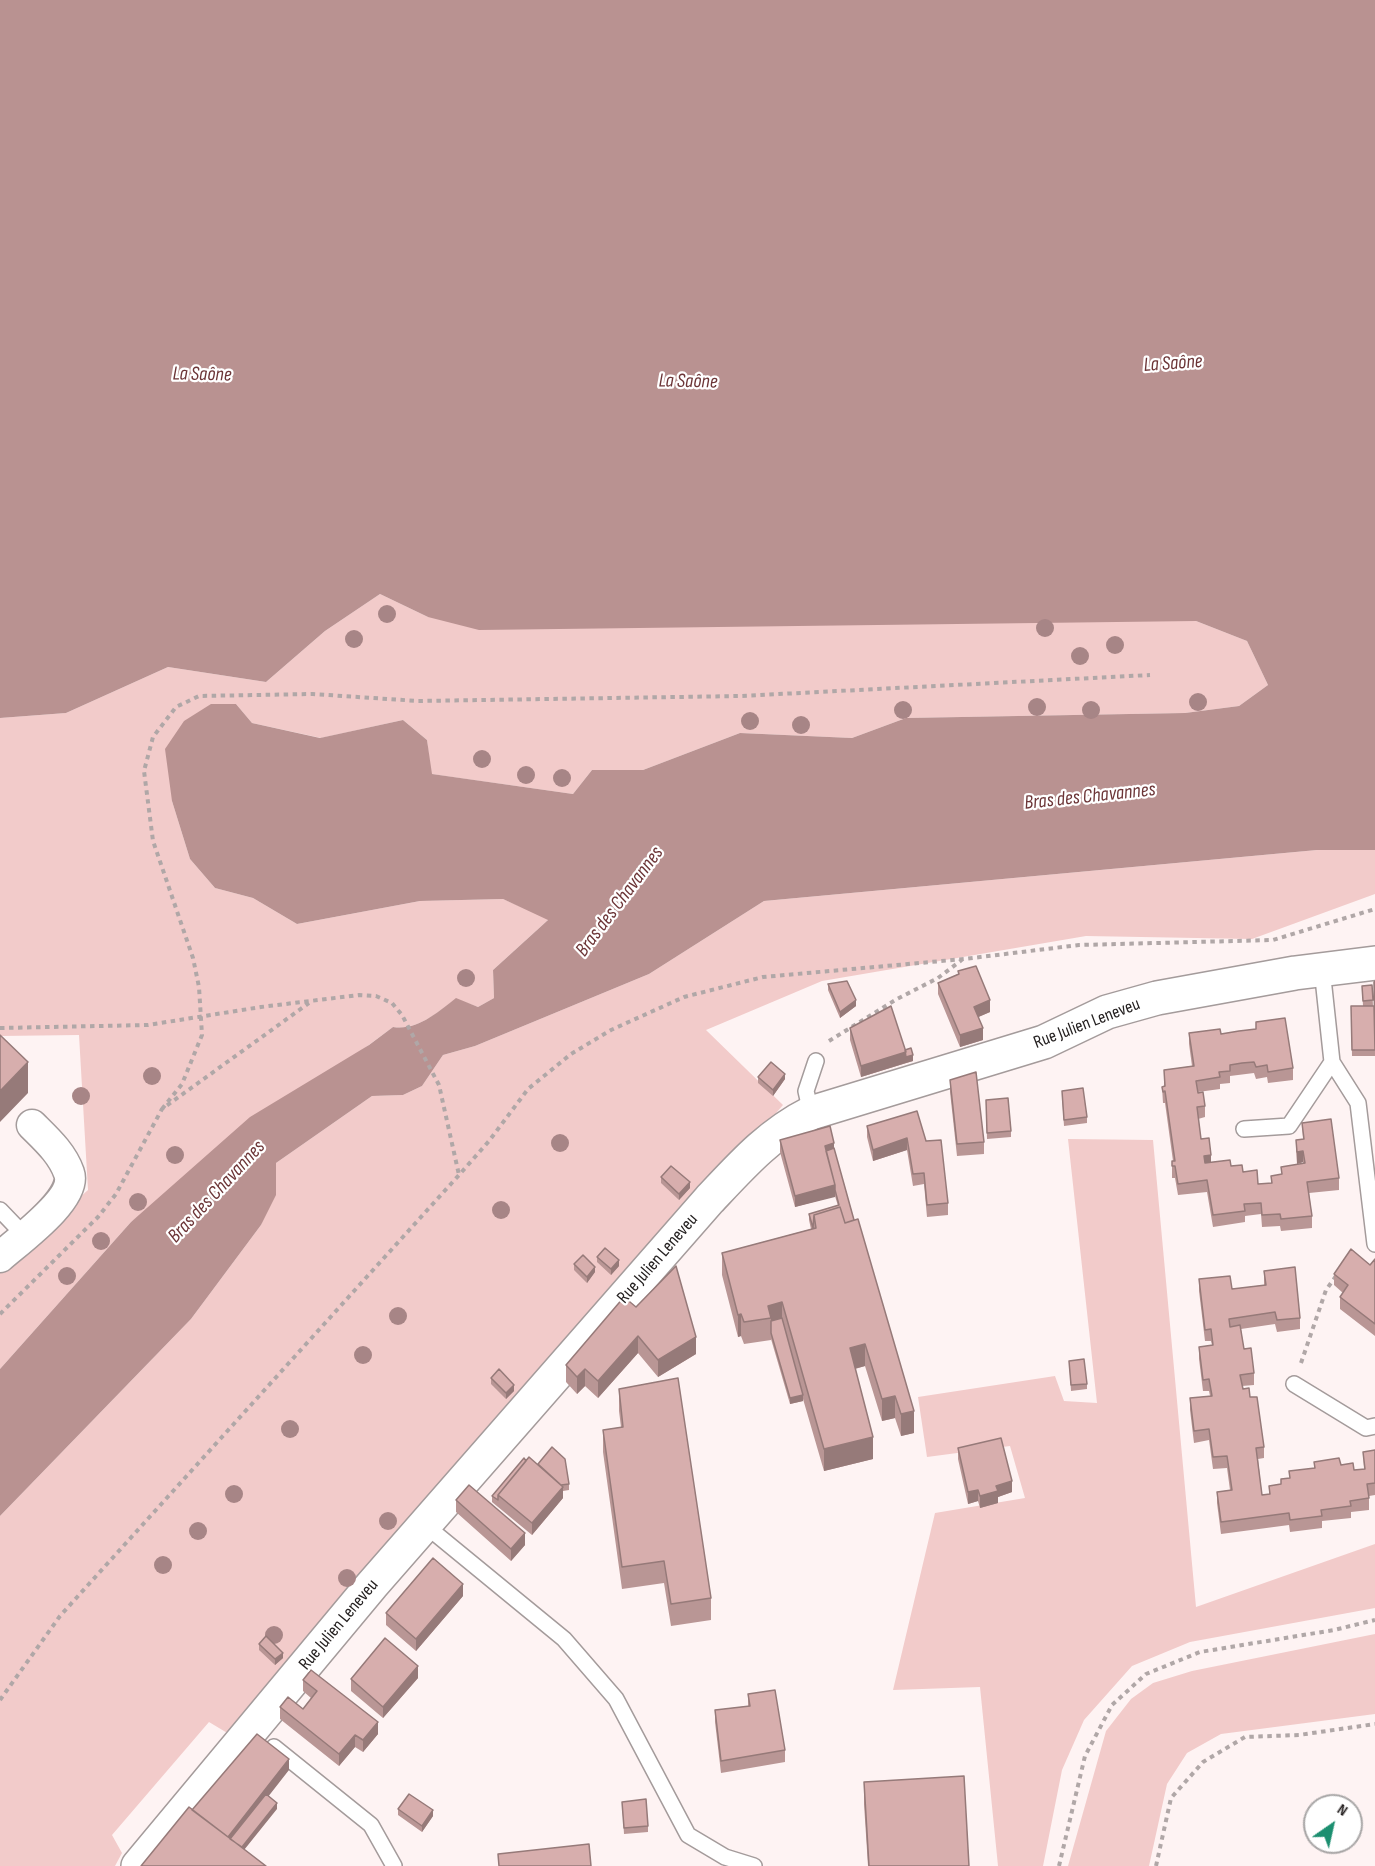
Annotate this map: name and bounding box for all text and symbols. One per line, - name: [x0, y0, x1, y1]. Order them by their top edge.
- water label: La Saône: [1143, 350, 1203, 378]
- water label: La Saône: [172, 362, 232, 388]
- water label: La Saône: [658, 369, 718, 395]
- water label: Bras des Chavannes: [1023, 778, 1157, 816]
- water label: Bras des Chavannes: [571, 842, 669, 962]
- street label: Rue Julien Leneveu: [1031, 994, 1143, 1054]
- water label: Bras des Chavannes: [163, 1136, 271, 1248]
- street label: Rue Julien Leneveu: [613, 1210, 703, 1308]
- street label: Rue Julien Leneveu: [295, 1575, 383, 1675]
- north arrow: [1303, 1794, 1363, 1854]
- text: N: [1333, 1800, 1351, 1821]

